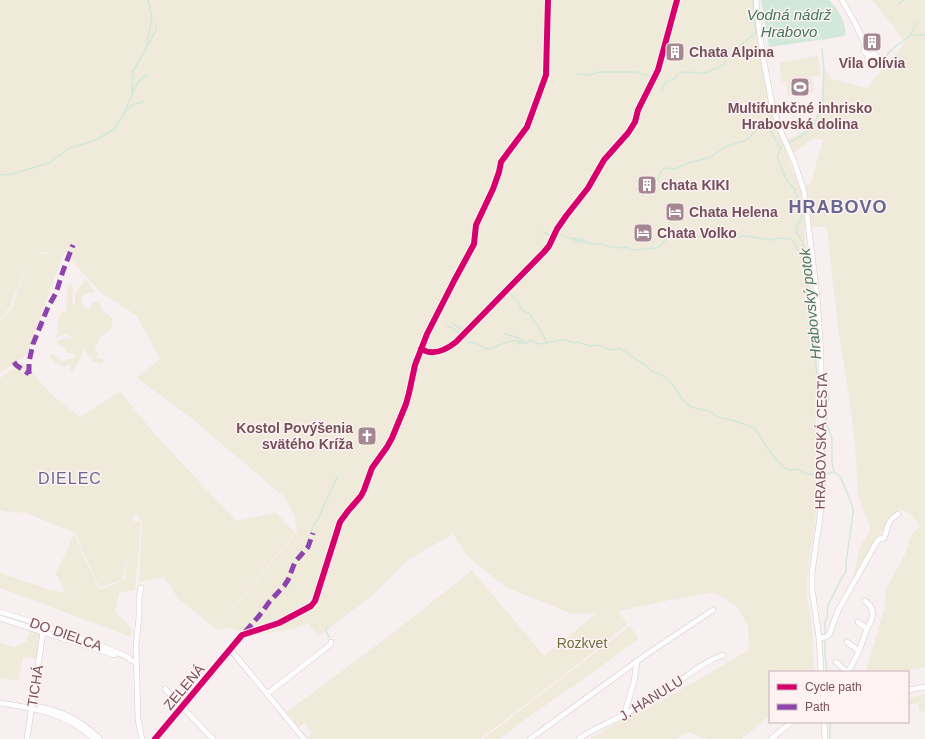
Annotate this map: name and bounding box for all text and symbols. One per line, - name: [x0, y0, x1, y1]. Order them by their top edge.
- water label: Vodná nádrž Hrabovo: [747, 6, 832, 40]
- building icon: Vila Olívia: [861, 31, 883, 53]
- building icon: Chata Alpina: [664, 41, 686, 63]
- place label: Chata Alpina: [689, 44, 774, 60]
- place label: Vila Olívia: [839, 55, 906, 71]
- sports icon: Multifunkčné inhrisko Hrabovská dolina: [789, 76, 811, 98]
- place label: Multifunkčné inhrisko Hrabovská dolina: [728, 100, 872, 132]
- building icon: chata KIKI: [636, 174, 658, 196]
- place label: chata KIKI: [661, 177, 729, 193]
- district label: HRABOVO: [788, 197, 888, 217]
- hotel icon: Chata Helena: [664, 201, 686, 223]
- place label: Chata Helena: [689, 204, 778, 220]
- hotel icon: Chata Volko: [632, 222, 654, 244]
- place label: Chata Volko: [657, 225, 737, 241]
- water label: Hrabovský potok: [796, 246, 824, 360]
- street label: HRABOVSKÁ CESTA: [812, 372, 830, 509]
- place label: Kostol Povýšenia svätého Kríža: [236, 420, 353, 452]
- church icon: Kostol Povýšenia svätého Kríža: [356, 425, 378, 447]
- district label: DIELEC: [38, 470, 102, 487]
- street label: DO DIELCA: [28, 614, 105, 654]
- park label: Rozkvet: [557, 635, 607, 651]
- street label: ZELENÁ: [160, 660, 208, 713]
- street label: TICHÁ: [24, 663, 46, 708]
- legend: [769, 671, 909, 723]
- street label: J. HANULU: [616, 672, 686, 724]
- text: Cycle path: [805, 680, 862, 694]
- text: Path: [805, 700, 830, 714]

